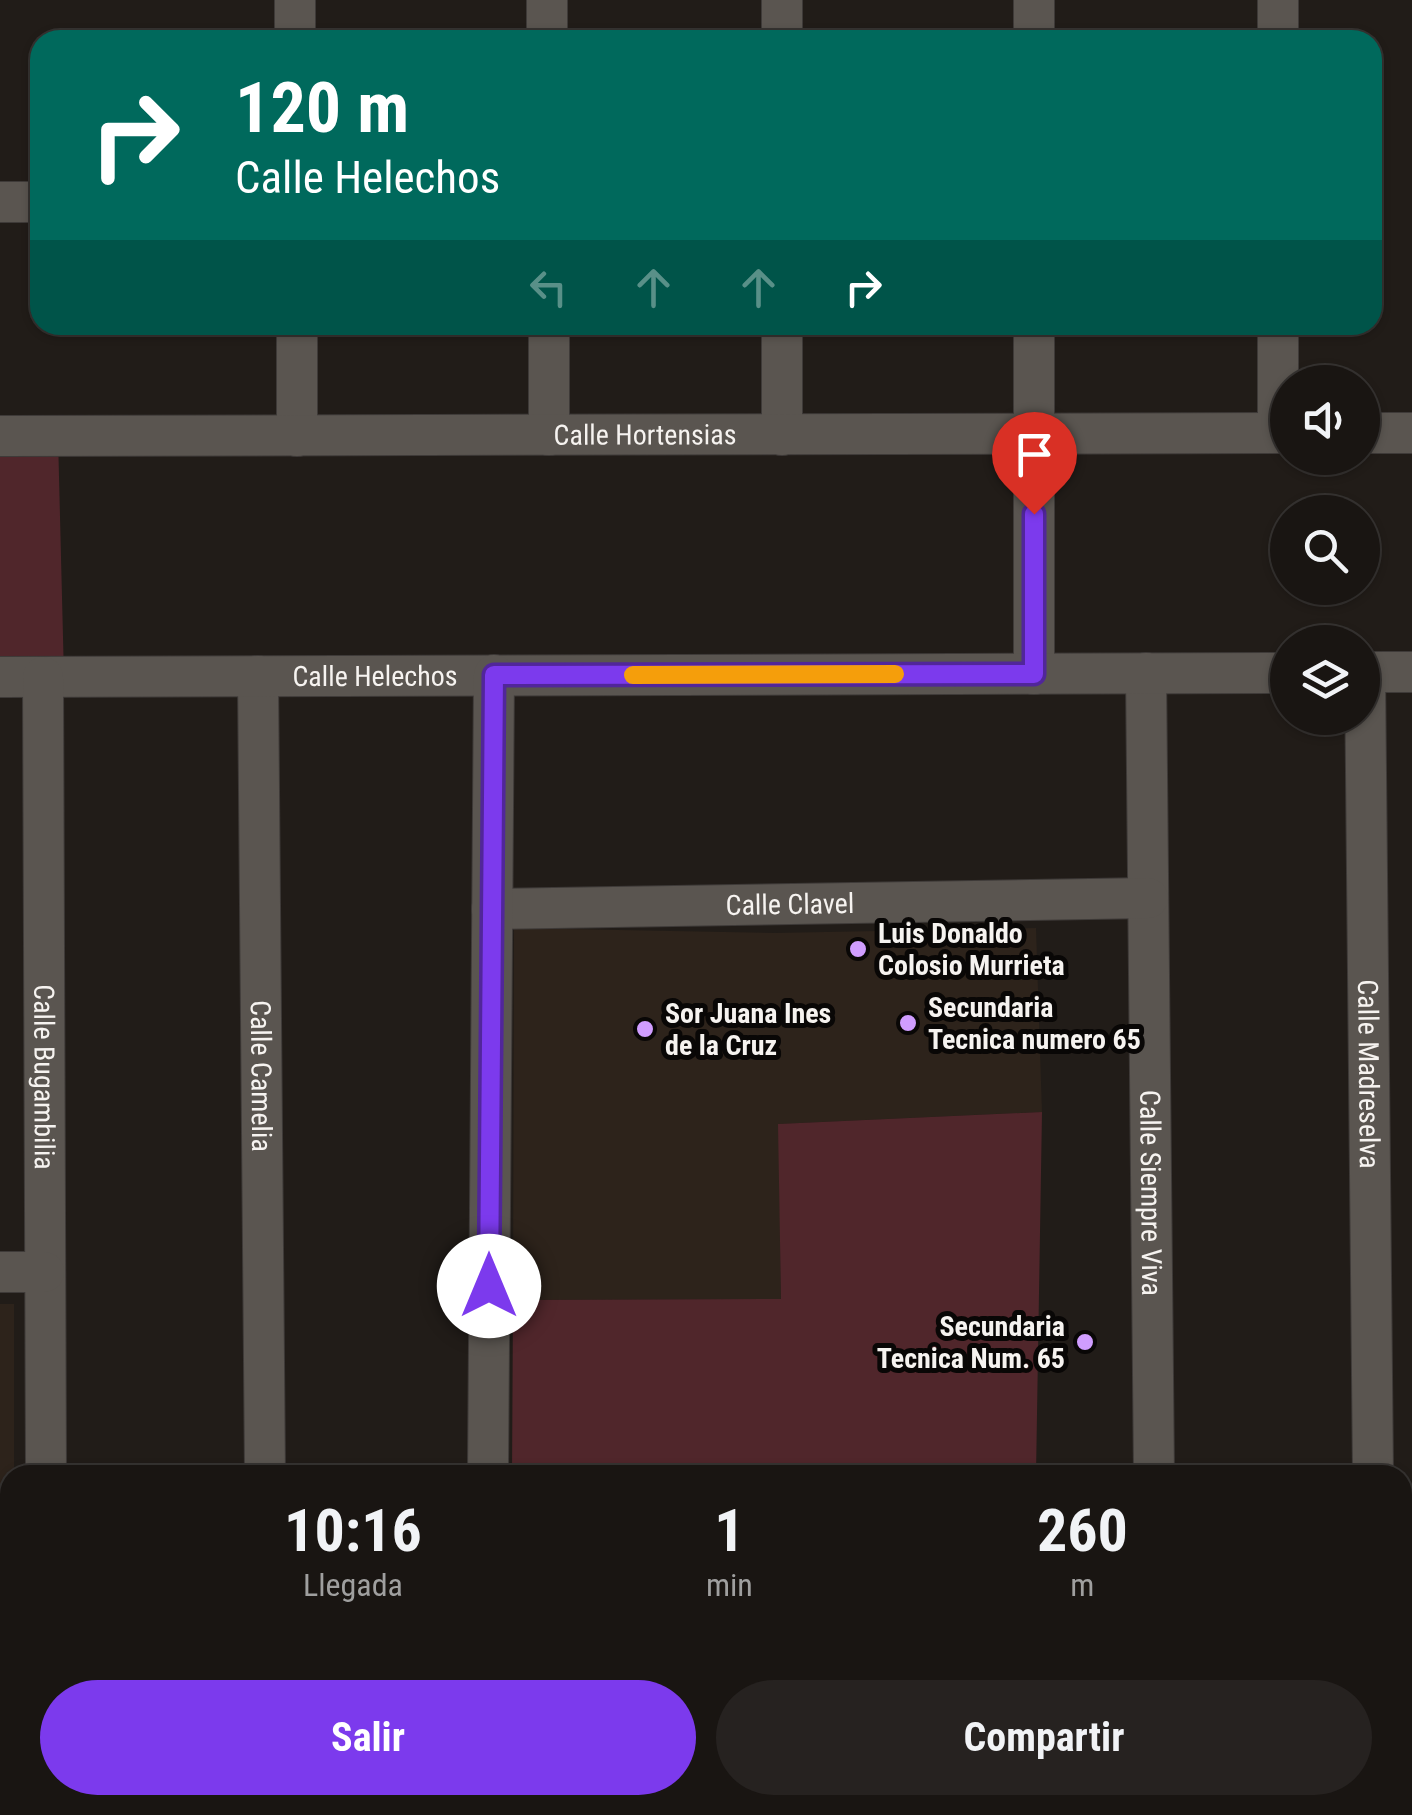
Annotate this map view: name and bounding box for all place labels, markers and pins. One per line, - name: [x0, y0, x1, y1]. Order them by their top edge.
- pin: [992, 412, 1077, 515]
- place label: Luis Donaldo Colosio Murrieta: [878, 917, 1065, 982]
- marker: Luis Donaldo Colosio Murrieta: [847, 938, 869, 960]
- place label: Secundaria Tecnica numero 65: [928, 991, 1141, 1056]
- place label: Sor Juana Ines de la Cruz: [665, 997, 831, 1062]
- marker: Secundaria Tecnica numero 65: [897, 1012, 919, 1034]
- marker: Sor Juana Ines de la Cruz: [634, 1018, 656, 1040]
- place label: Secundaria Tecnica Num. 65: [877, 1310, 1065, 1375]
- marker: Secundaria Tecnica Num. 65: [1074, 1331, 1096, 1353]

